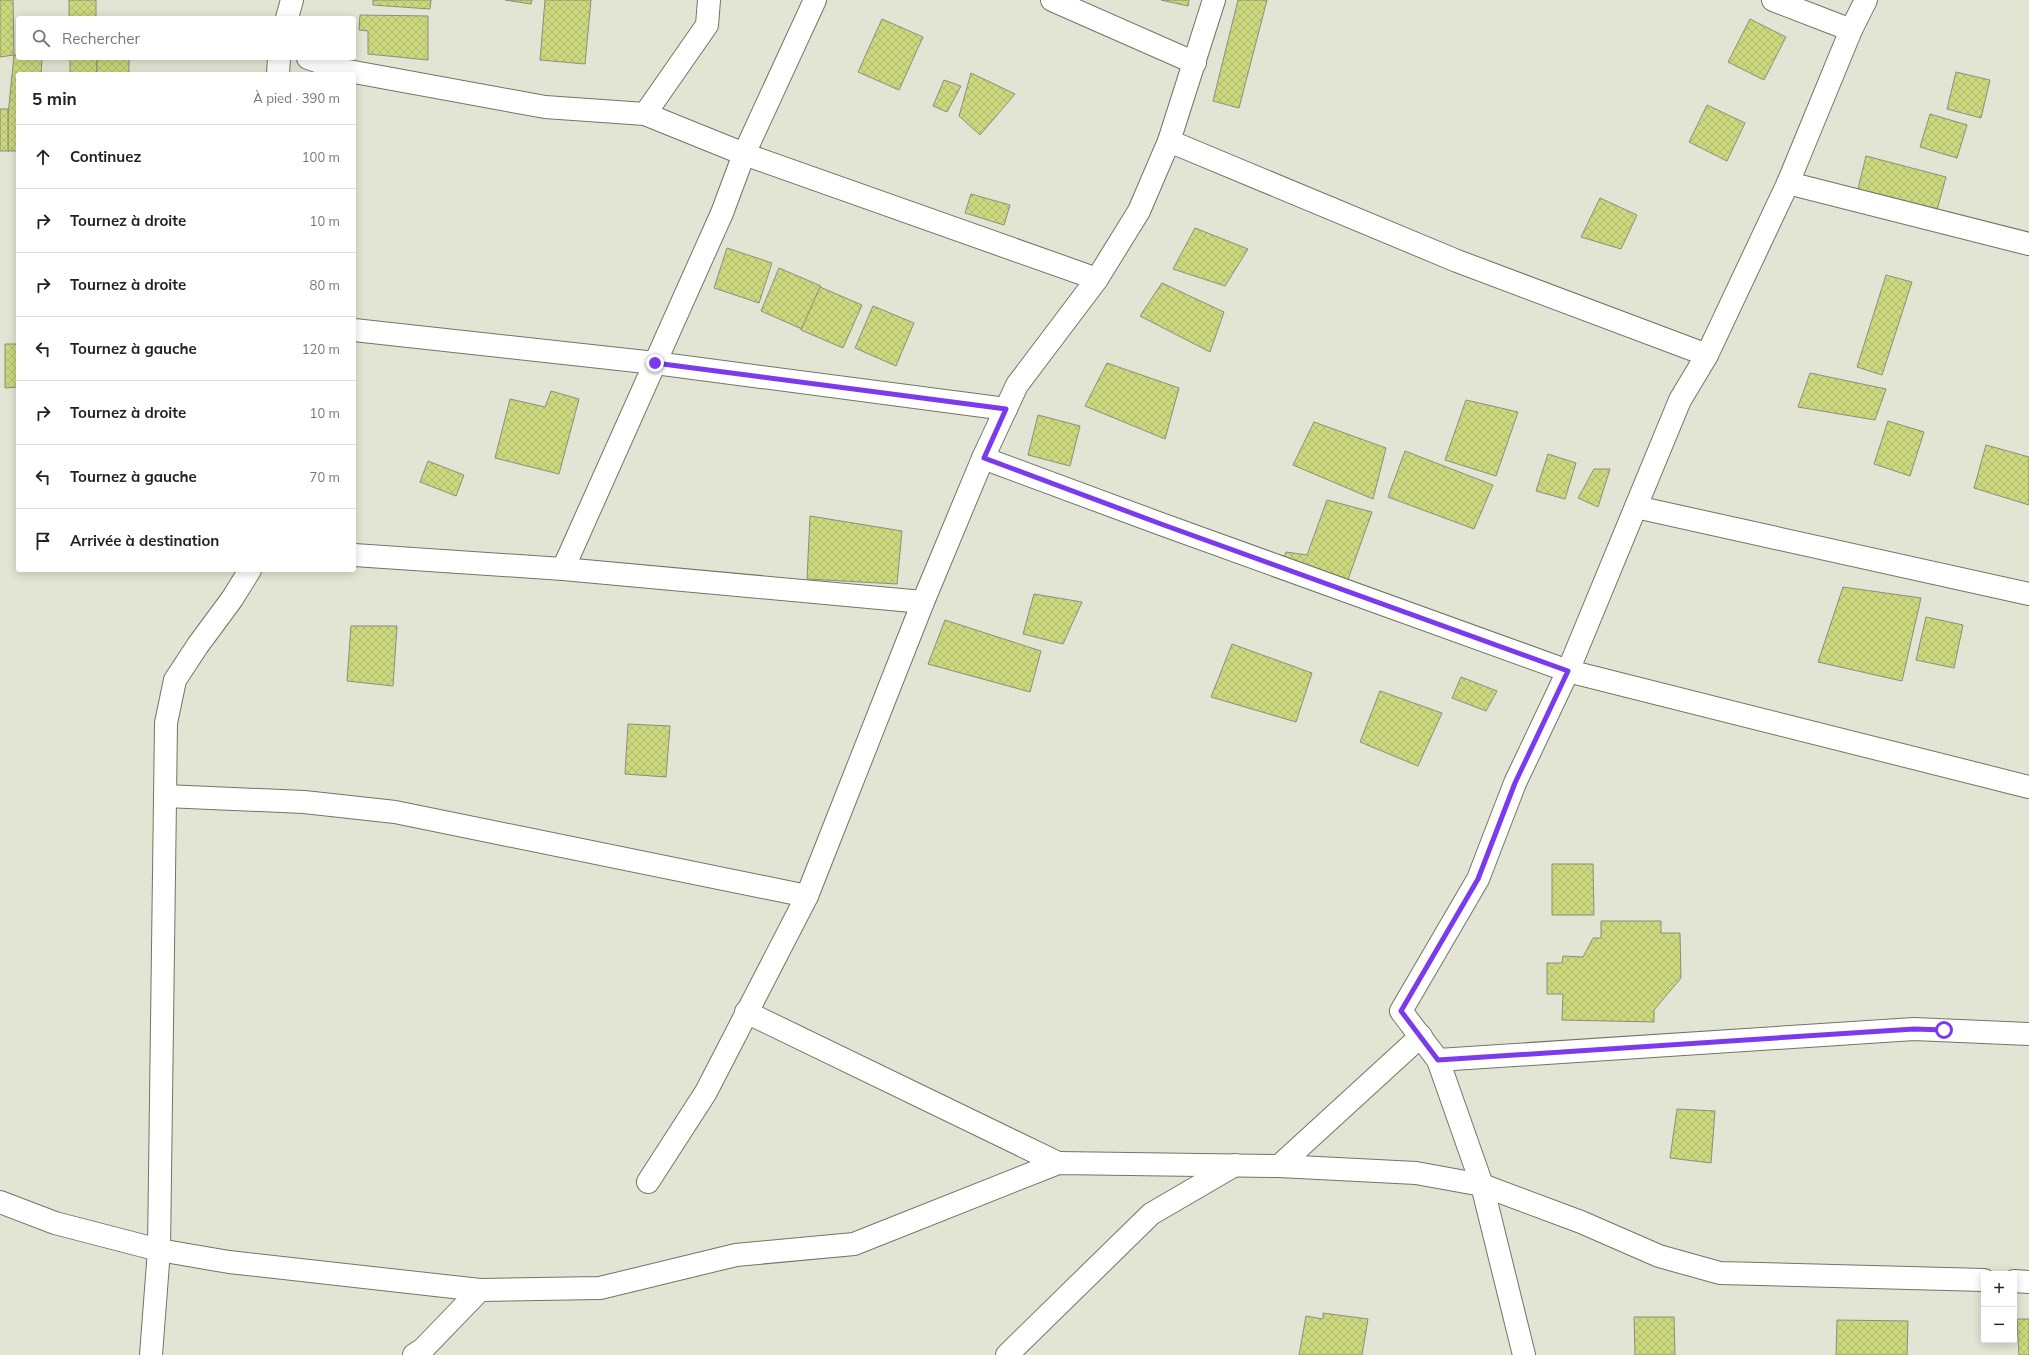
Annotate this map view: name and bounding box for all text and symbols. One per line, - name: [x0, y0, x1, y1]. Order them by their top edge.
- search box: [16, 16, 356, 60]
- icon: search: [30, 27, 52, 49]
- text: Rechercher: [62, 29, 140, 48]
- text: 5 min: [32, 88, 77, 109]
- text: À pied · 390 m: [253, 90, 340, 106]
- icon: ahead: [32, 146, 54, 168]
- text: Continuez: [70, 147, 141, 166]
- text: 100 m: [302, 149, 340, 165]
- icon: right: [32, 210, 54, 232]
- text: Tournez à droite: [70, 211, 186, 230]
- text: 10 m: [310, 213, 340, 229]
- icon: right: [32, 274, 54, 296]
- text: Tournez à droite: [70, 275, 186, 294]
- text: 80 m: [310, 277, 340, 293]
- icon: left: [32, 338, 54, 360]
- text: Tournez à gauche: [70, 339, 197, 358]
- text: 120 m: [302, 341, 340, 357]
- route end: [646, 354, 664, 372]
- icon: right: [32, 402, 54, 424]
- text: Tournez à droite: [70, 403, 186, 422]
- text: 10 m: [310, 405, 340, 421]
- icon: left: [32, 466, 54, 488]
- text: Tournez à gauche: [70, 467, 197, 486]
- text: 70 m: [310, 469, 340, 485]
- icon: arrive: [32, 530, 54, 552]
- text: Arrivée à destination: [70, 531, 219, 550]
- route start: [1935, 1021, 1953, 1039]
- map controls: [1981, 1271, 2017, 1343]
- button: +: [1981, 1271, 2017, 1307]
- button: −: [1981, 1307, 2017, 1343]

